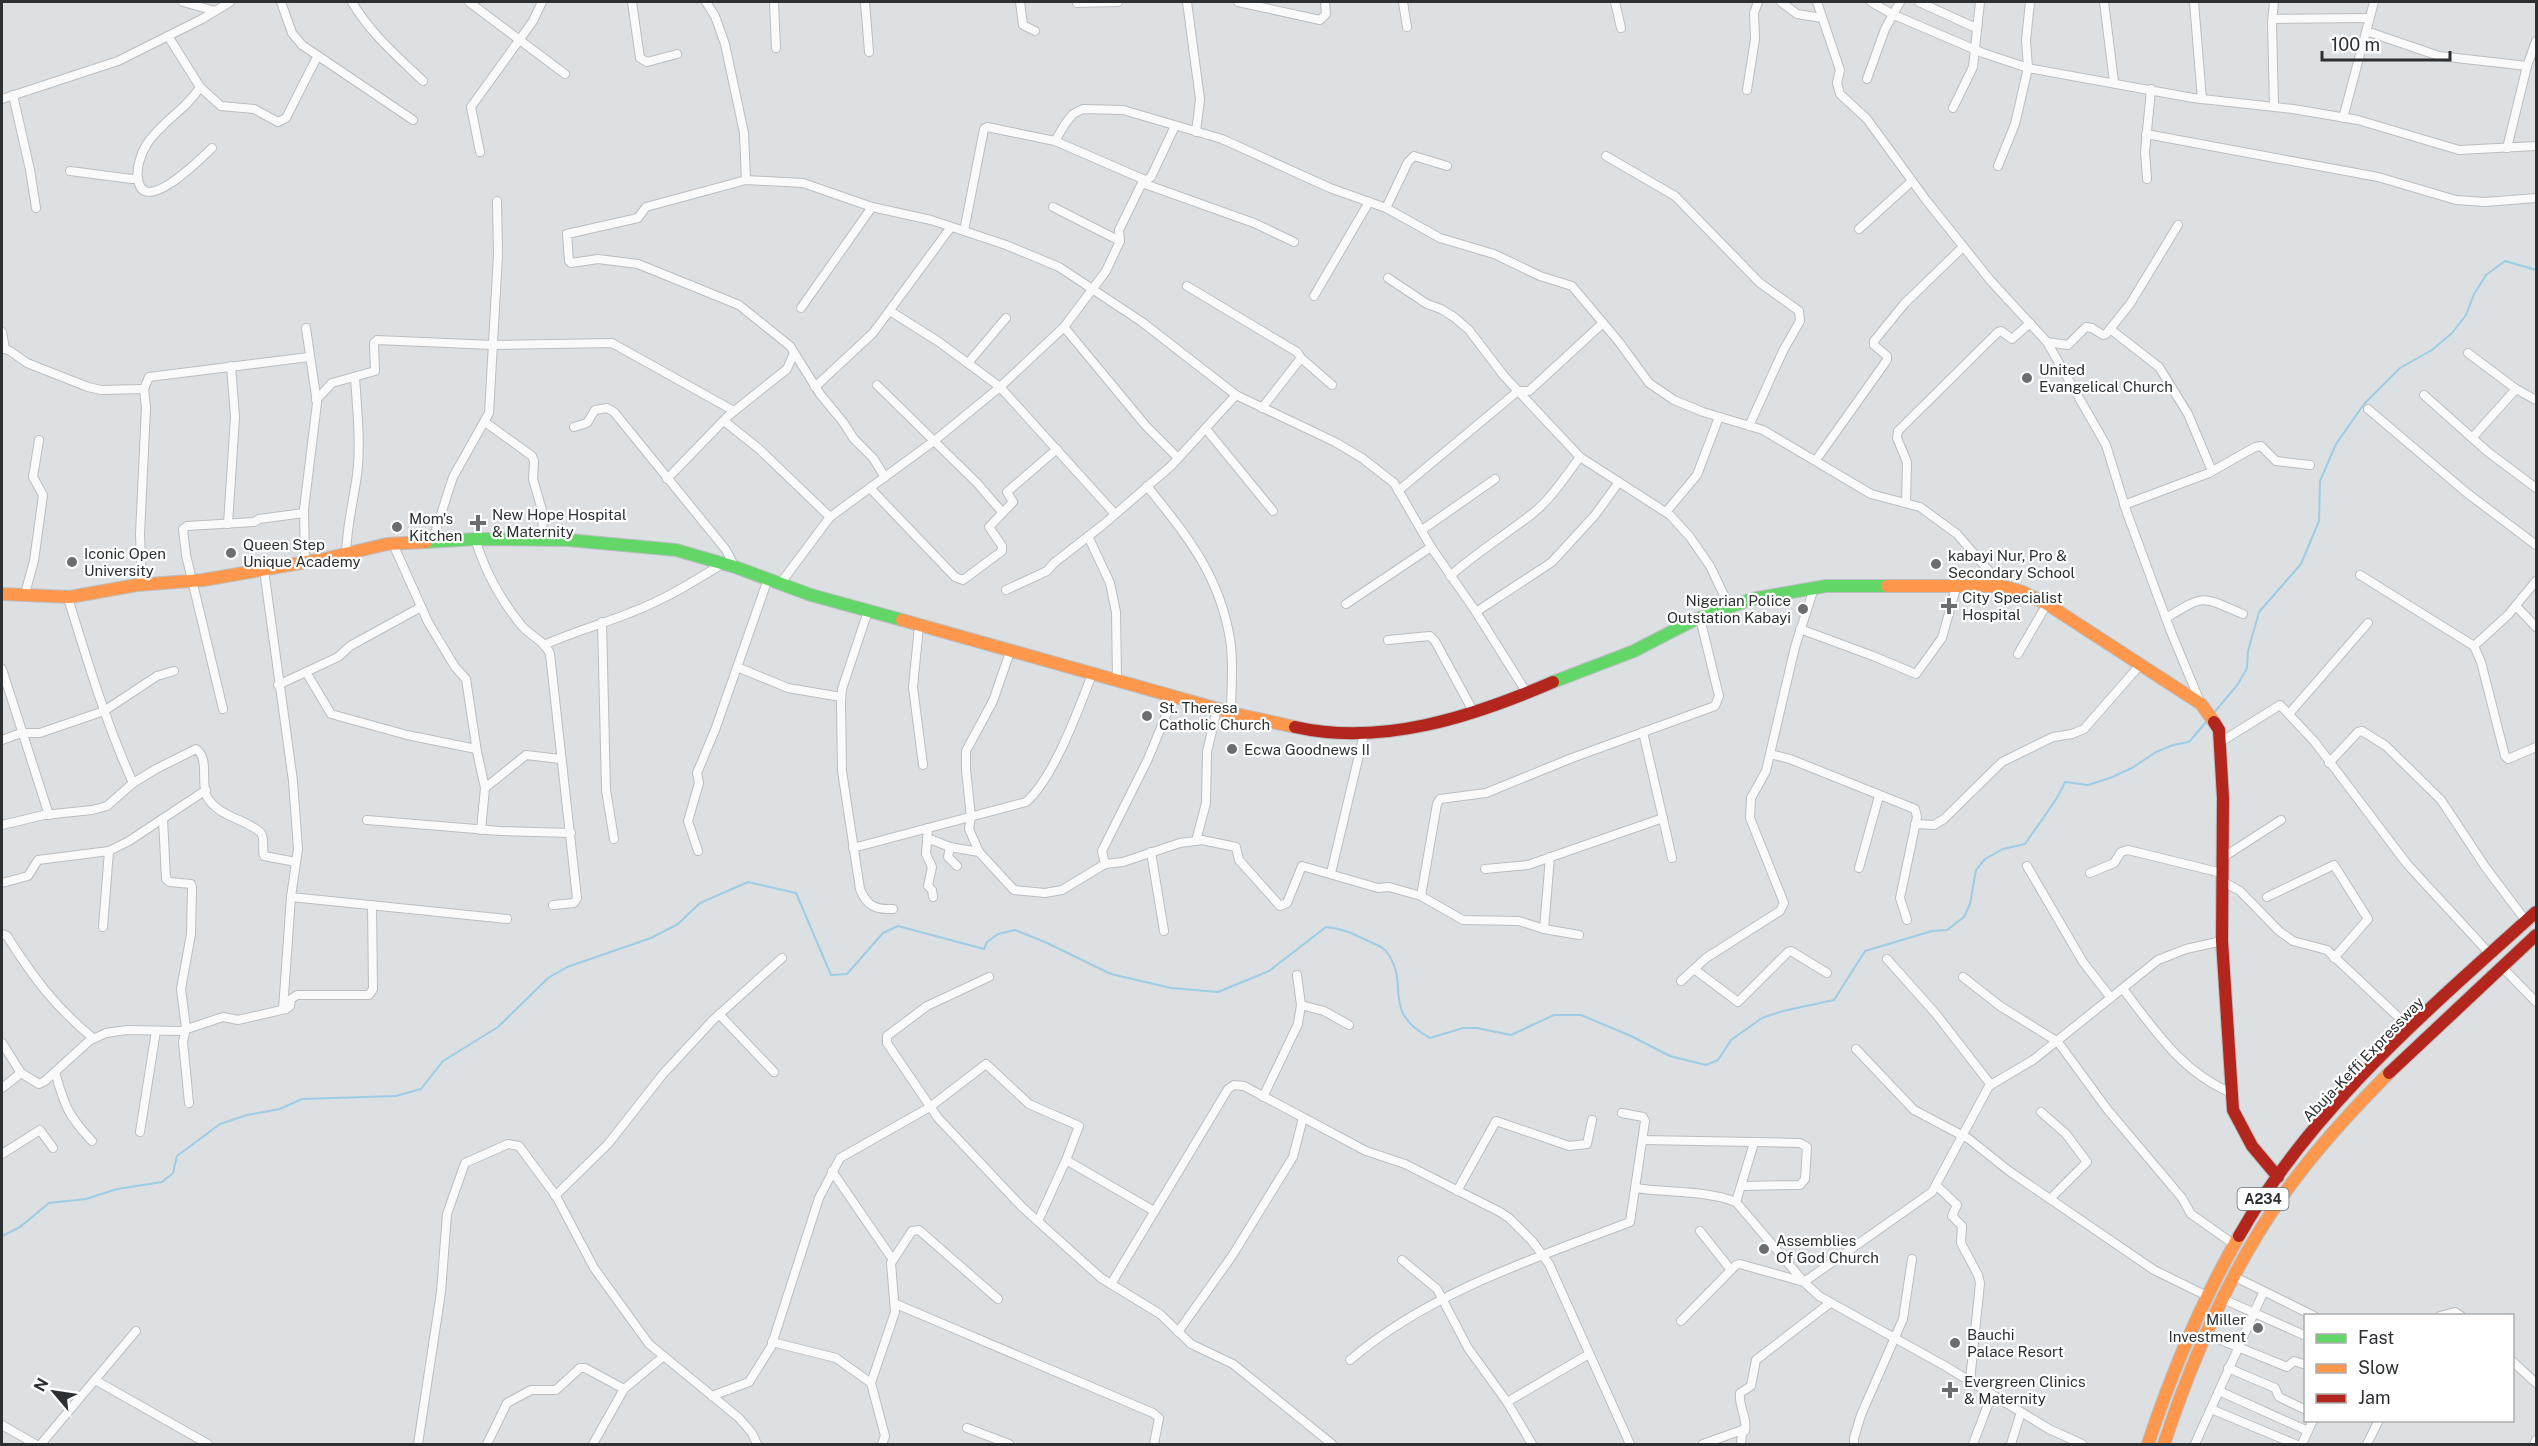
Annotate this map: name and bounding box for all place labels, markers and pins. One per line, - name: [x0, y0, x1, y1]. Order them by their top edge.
- place label: United Evangelical Church: [2039, 361, 2173, 395]
- marker: United Evangelical Church: [2020, 371, 2034, 385]
- place label: New Hope Hospital & Maternity: [492, 506, 626, 540]
- place label: Mom's Kitchen: [409, 510, 462, 544]
- marker: New Hope Hospital & Maternity: [469, 514, 487, 532]
- marker: Mom's Kitchen: [390, 520, 404, 534]
- place label: Queen Step Unique Academy: [243, 536, 361, 570]
- place label: Iconic Open University: [84, 545, 166, 579]
- marker: Queen Step Unique Academy: [224, 546, 238, 560]
- place label: kabayi Nur, Pro & Secondary School: [1948, 547, 2075, 581]
- marker: Iconic Open University: [65, 555, 79, 569]
- marker: kabayi Nur, Pro & Secondary School: [1929, 557, 1943, 571]
- place label: City Specialist Hospital: [1962, 589, 2063, 623]
- place label: Nigerian Police Outstation Kabayi: [1667, 592, 1791, 626]
- marker: City Specialist Hospital: [1940, 597, 1958, 615]
- marker: Nigerian Police Outstation Kabayi: [1796, 602, 1810, 616]
- place label: St. Theresa Catholic Church: [1159, 699, 1270, 733]
- marker: St. Theresa Catholic Church: [1140, 709, 1154, 723]
- place label: Ecwa Goodnews II: [1244, 741, 1370, 758]
- marker: Ecwa Goodnews II: [1225, 742, 1239, 756]
- place label: Assemblies Of God Church: [1776, 1232, 1879, 1266]
- marker: Assemblies Of God Church: [1757, 1242, 1771, 1256]
- place label: Miller Investment: [2169, 1311, 2246, 1345]
- marker: Miller Investment: [2251, 1321, 2265, 1335]
- place label: Bauchi Palace Resort: [1967, 1326, 2064, 1360]
- marker: Bauchi Palace Resort: [1948, 1336, 1962, 1350]
- place label: Evergreen Clinics & Maternity: [1964, 1373, 2086, 1407]
- marker: Evergreen Clinics & Maternity: [1941, 1381, 1959, 1399]

